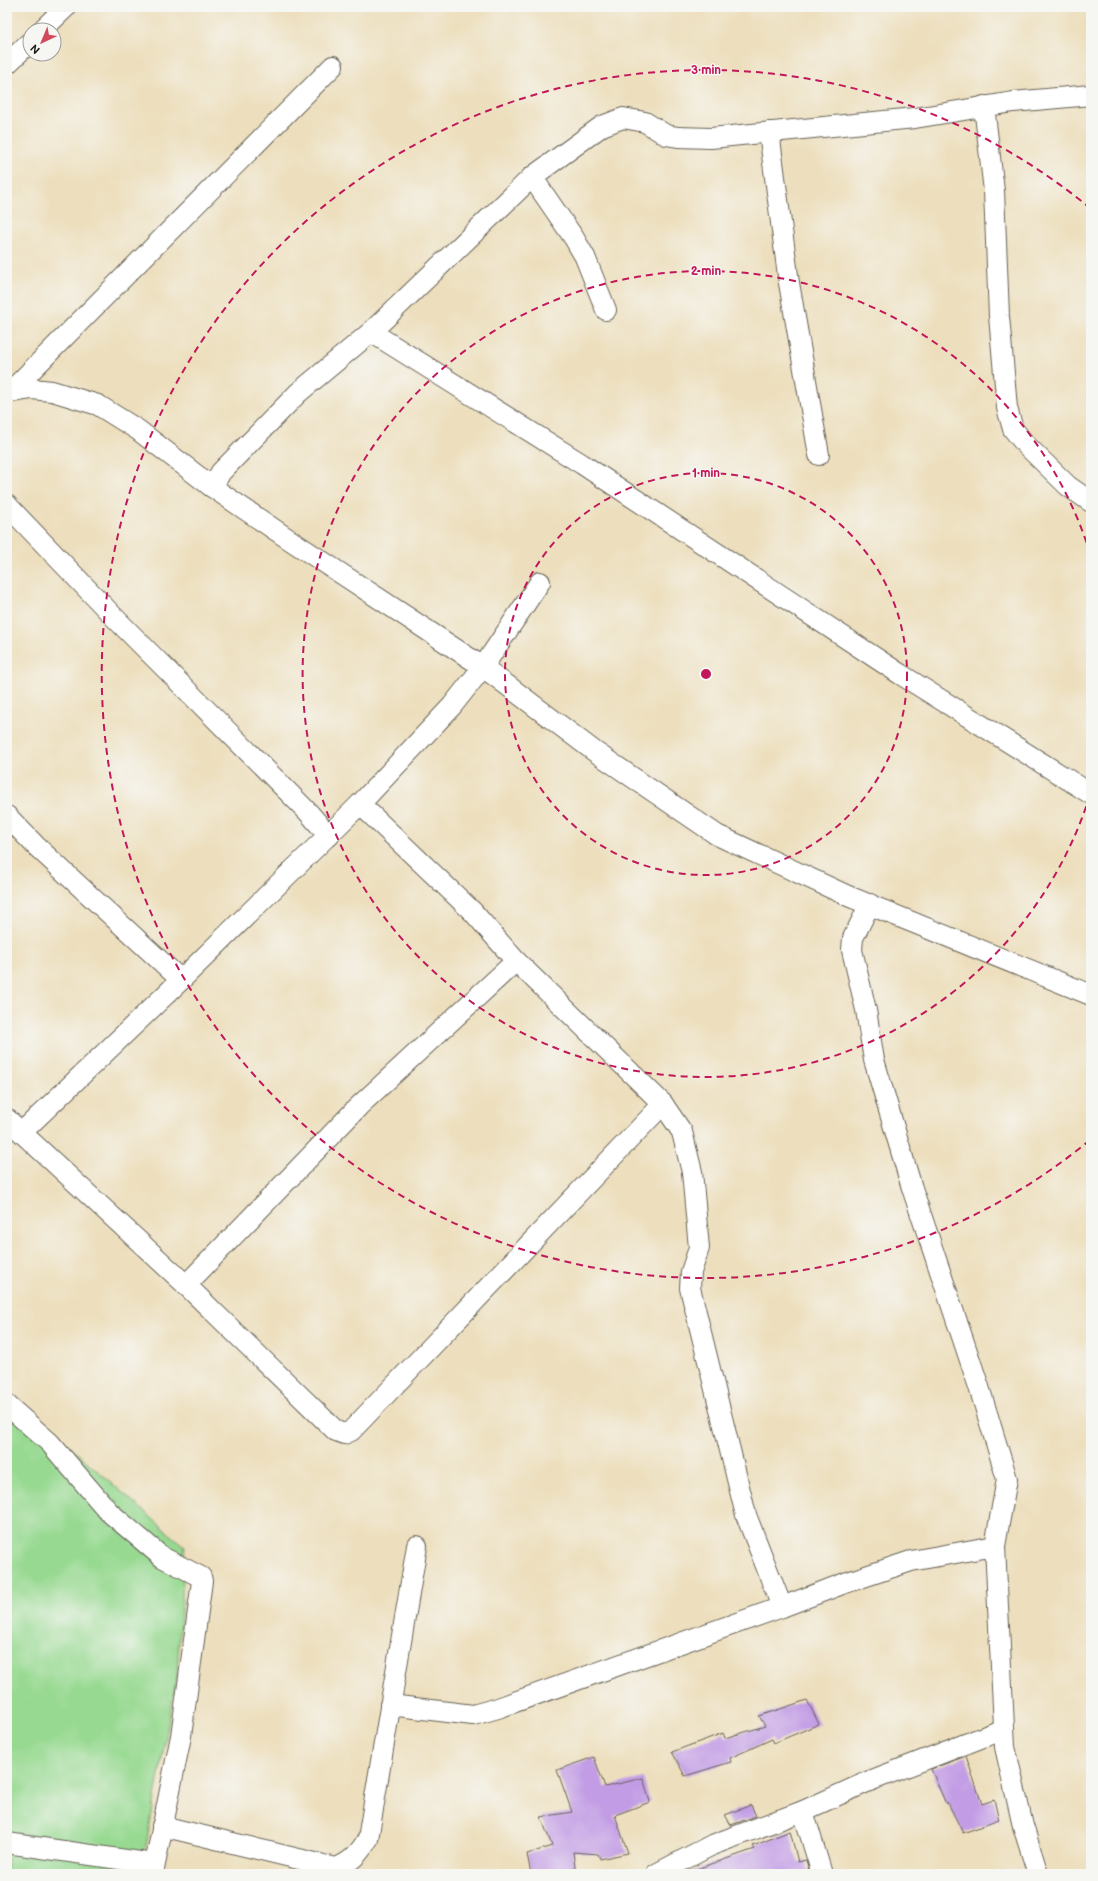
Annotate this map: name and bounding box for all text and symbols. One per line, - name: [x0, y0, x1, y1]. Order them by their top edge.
- north arrow: [22, 22, 62, 62]
- text: N: [28, 41, 43, 56]
- text: 3 min: [691, 63, 721, 78]
- text: 2 min: [691, 264, 721, 279]
- text: 1 min: [692, 466, 720, 481]
- centre of rings: [699, 667, 713, 681]

